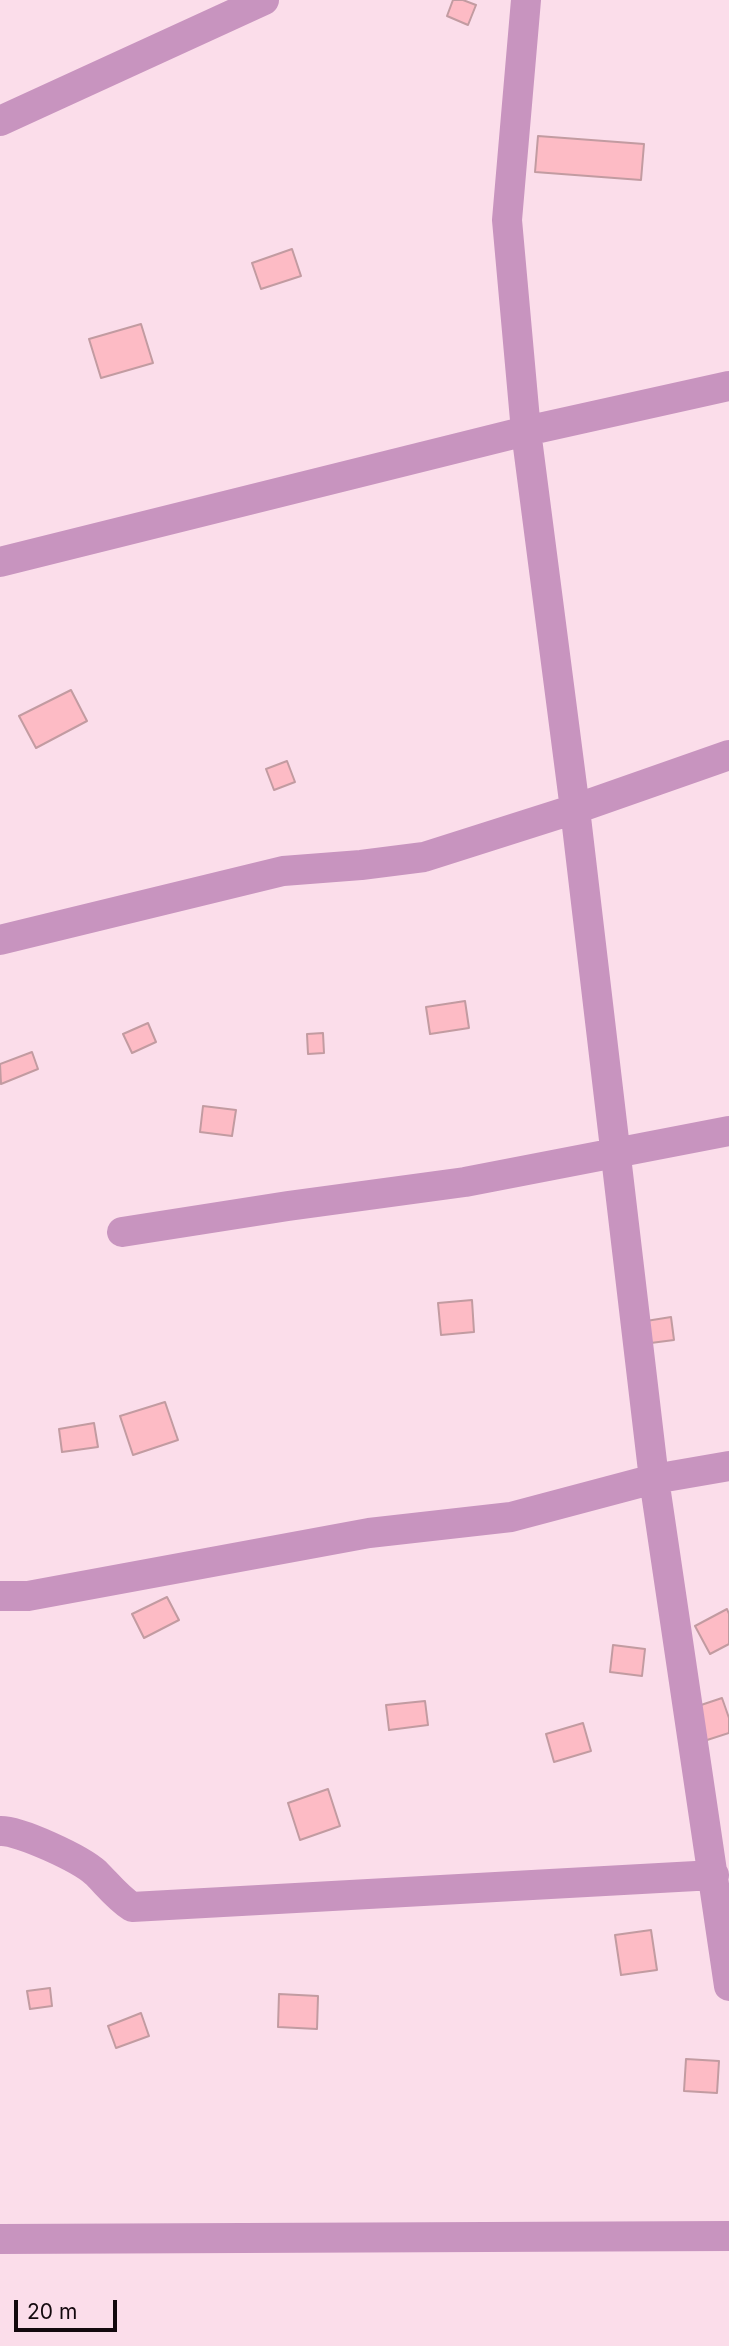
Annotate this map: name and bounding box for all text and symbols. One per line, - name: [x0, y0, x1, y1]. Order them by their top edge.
- scale bar: [18, 2286, 121, 2330]
- text: 20 m: [27, 2299, 77, 2324]

